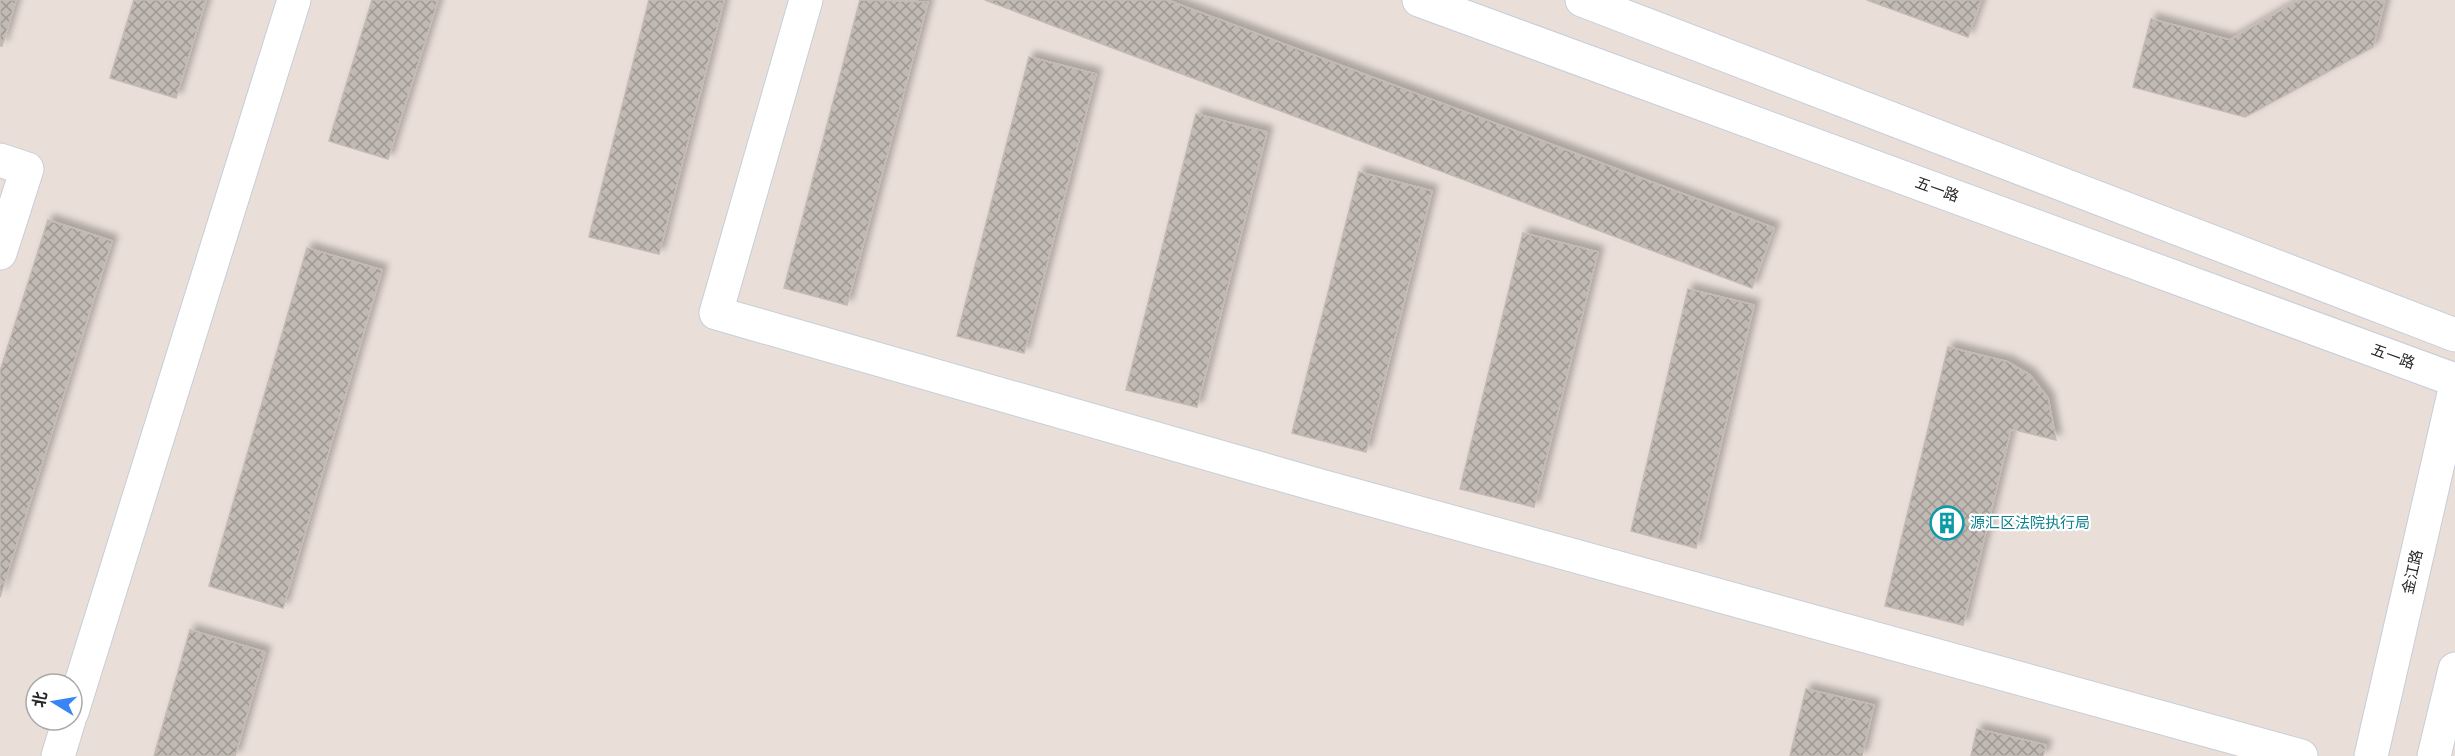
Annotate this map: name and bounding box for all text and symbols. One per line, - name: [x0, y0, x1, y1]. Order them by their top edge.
- street label: 五一路: [1912, 172, 1962, 208]
- street label: 五一路: [2368, 339, 2418, 375]
- building icon: 源汇区法院执行局: [1929, 505, 1965, 541]
- place label: 源汇区法院执行局: [1970, 513, 2090, 534]
- street label: 金江路: [2398, 548, 2428, 596]
- north arrow: [24, 672, 84, 732]
- text: 北: [28, 689, 53, 709]

